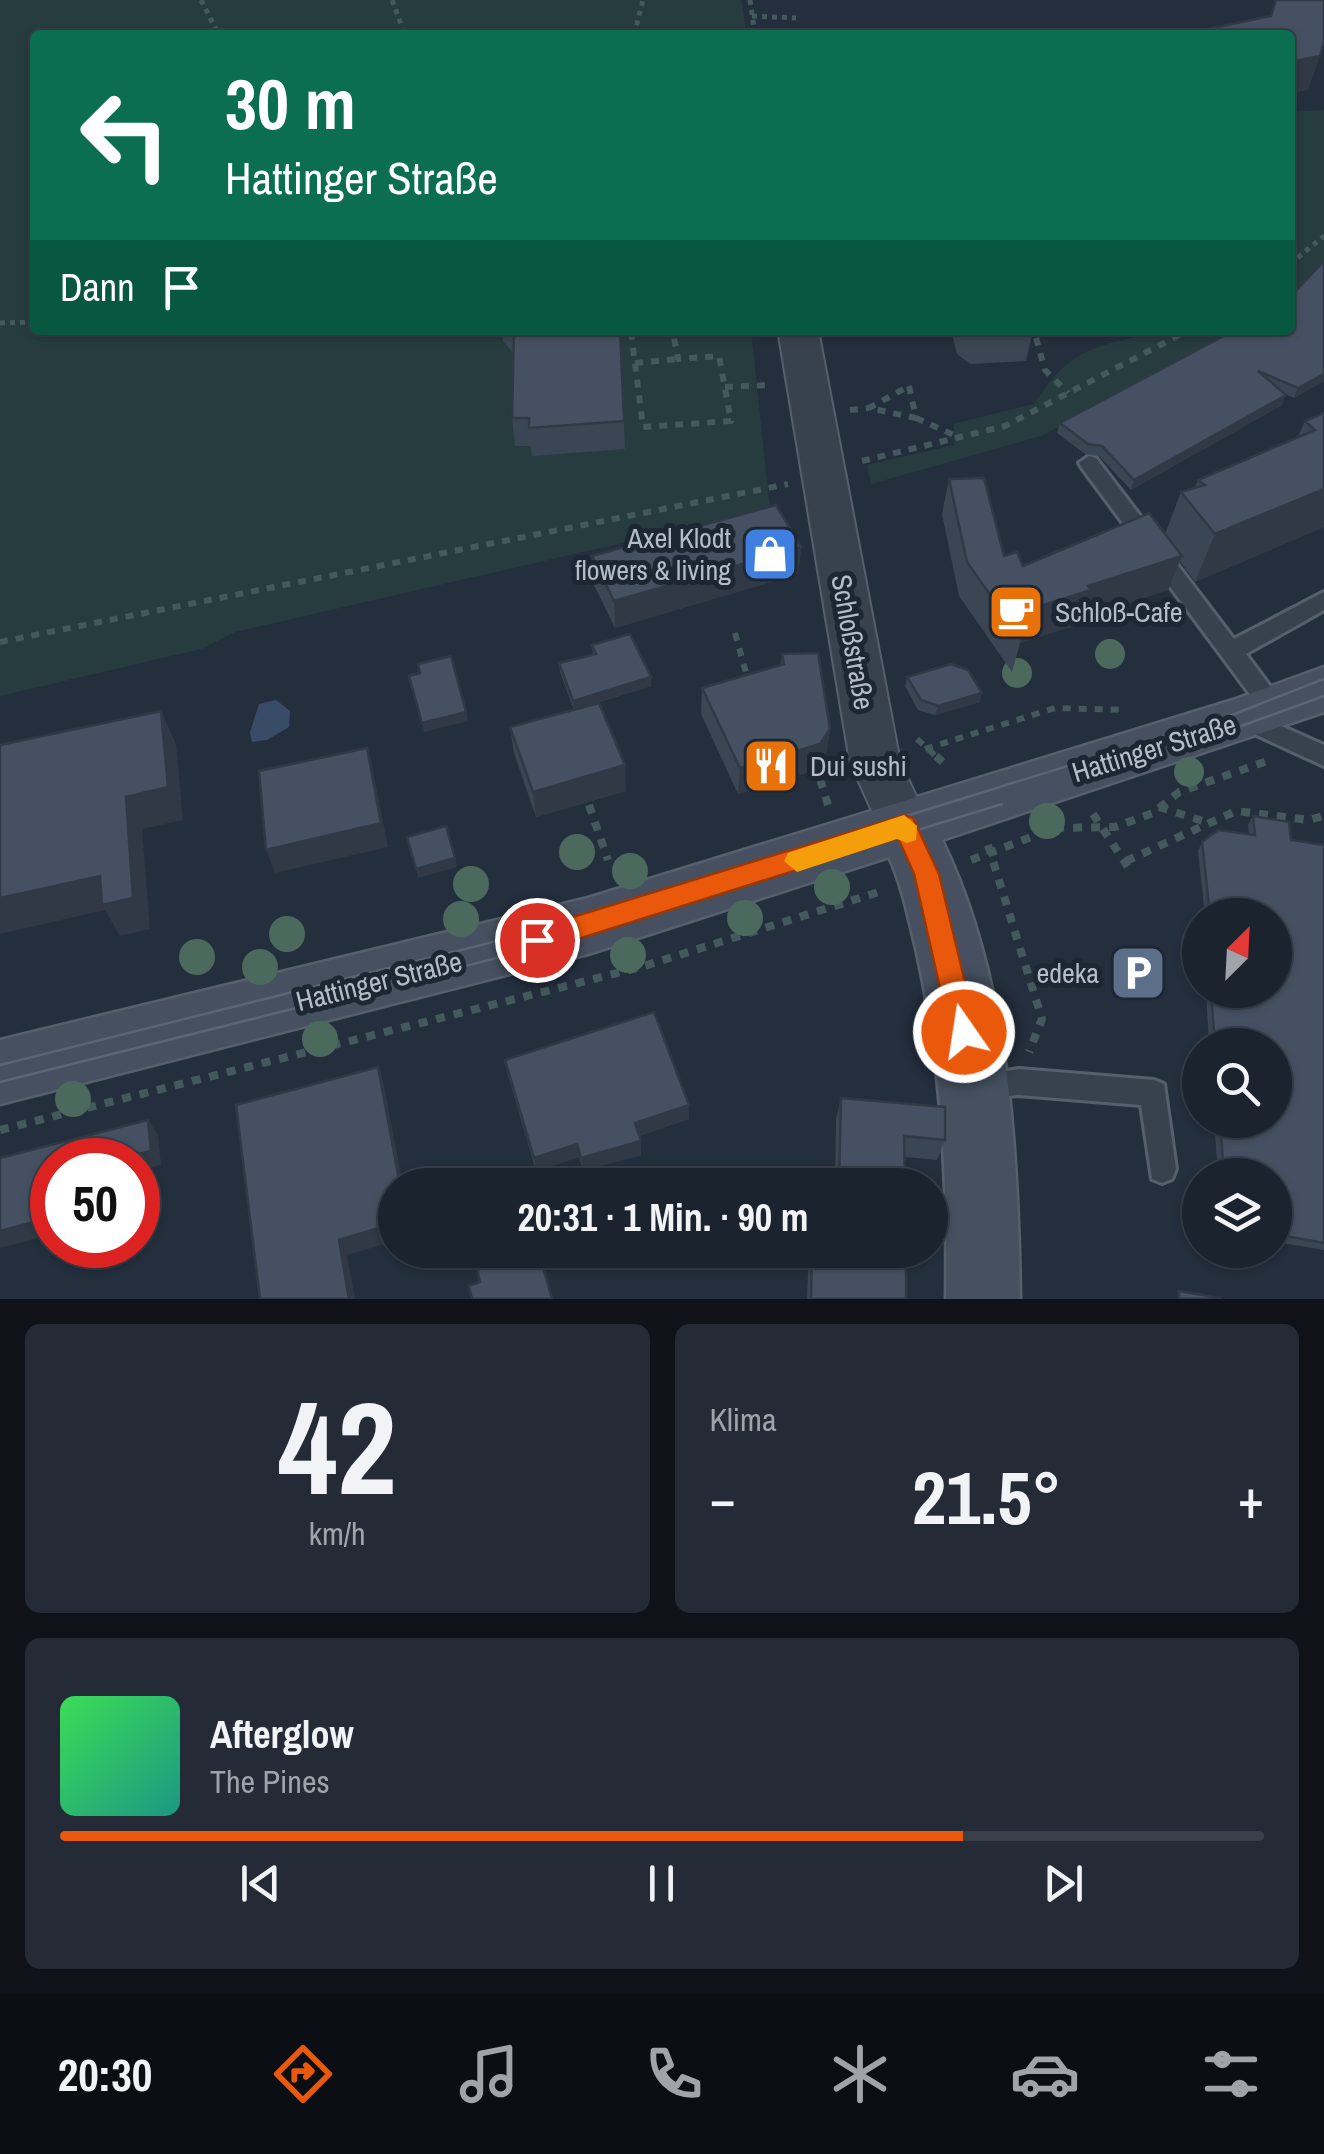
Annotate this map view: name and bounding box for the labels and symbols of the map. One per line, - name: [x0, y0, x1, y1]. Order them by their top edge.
- place label: Axel Klodt flowers & living: [575, 519, 731, 589]
- shop icon: Axel Klodt flowers & living: [740, 524, 800, 584]
- street label: Schloßstraße: [822, 571, 884, 713]
- cafe icon: Schloß-Cafe: [986, 582, 1046, 642]
- place label: Schloß-Cafe: [1055, 593, 1183, 631]
- street label: Hattinger Straße: [1067, 705, 1241, 791]
- restaurant icon: Dui sushi: [741, 736, 801, 796]
- place label: Dui sushi: [810, 747, 907, 785]
- pin: [495, 898, 580, 983]
- north arrow: [1182, 898, 1292, 1008]
- street label: Hattinger Straße: [292, 942, 466, 1020]
- parking icon: edeka: [1108, 943, 1168, 1003]
- place label: edeka: [1036, 954, 1099, 992]
- position arrow: [912, 980, 1016, 1084]
- speed limit sign: 50: [30, 1138, 160, 1268]

